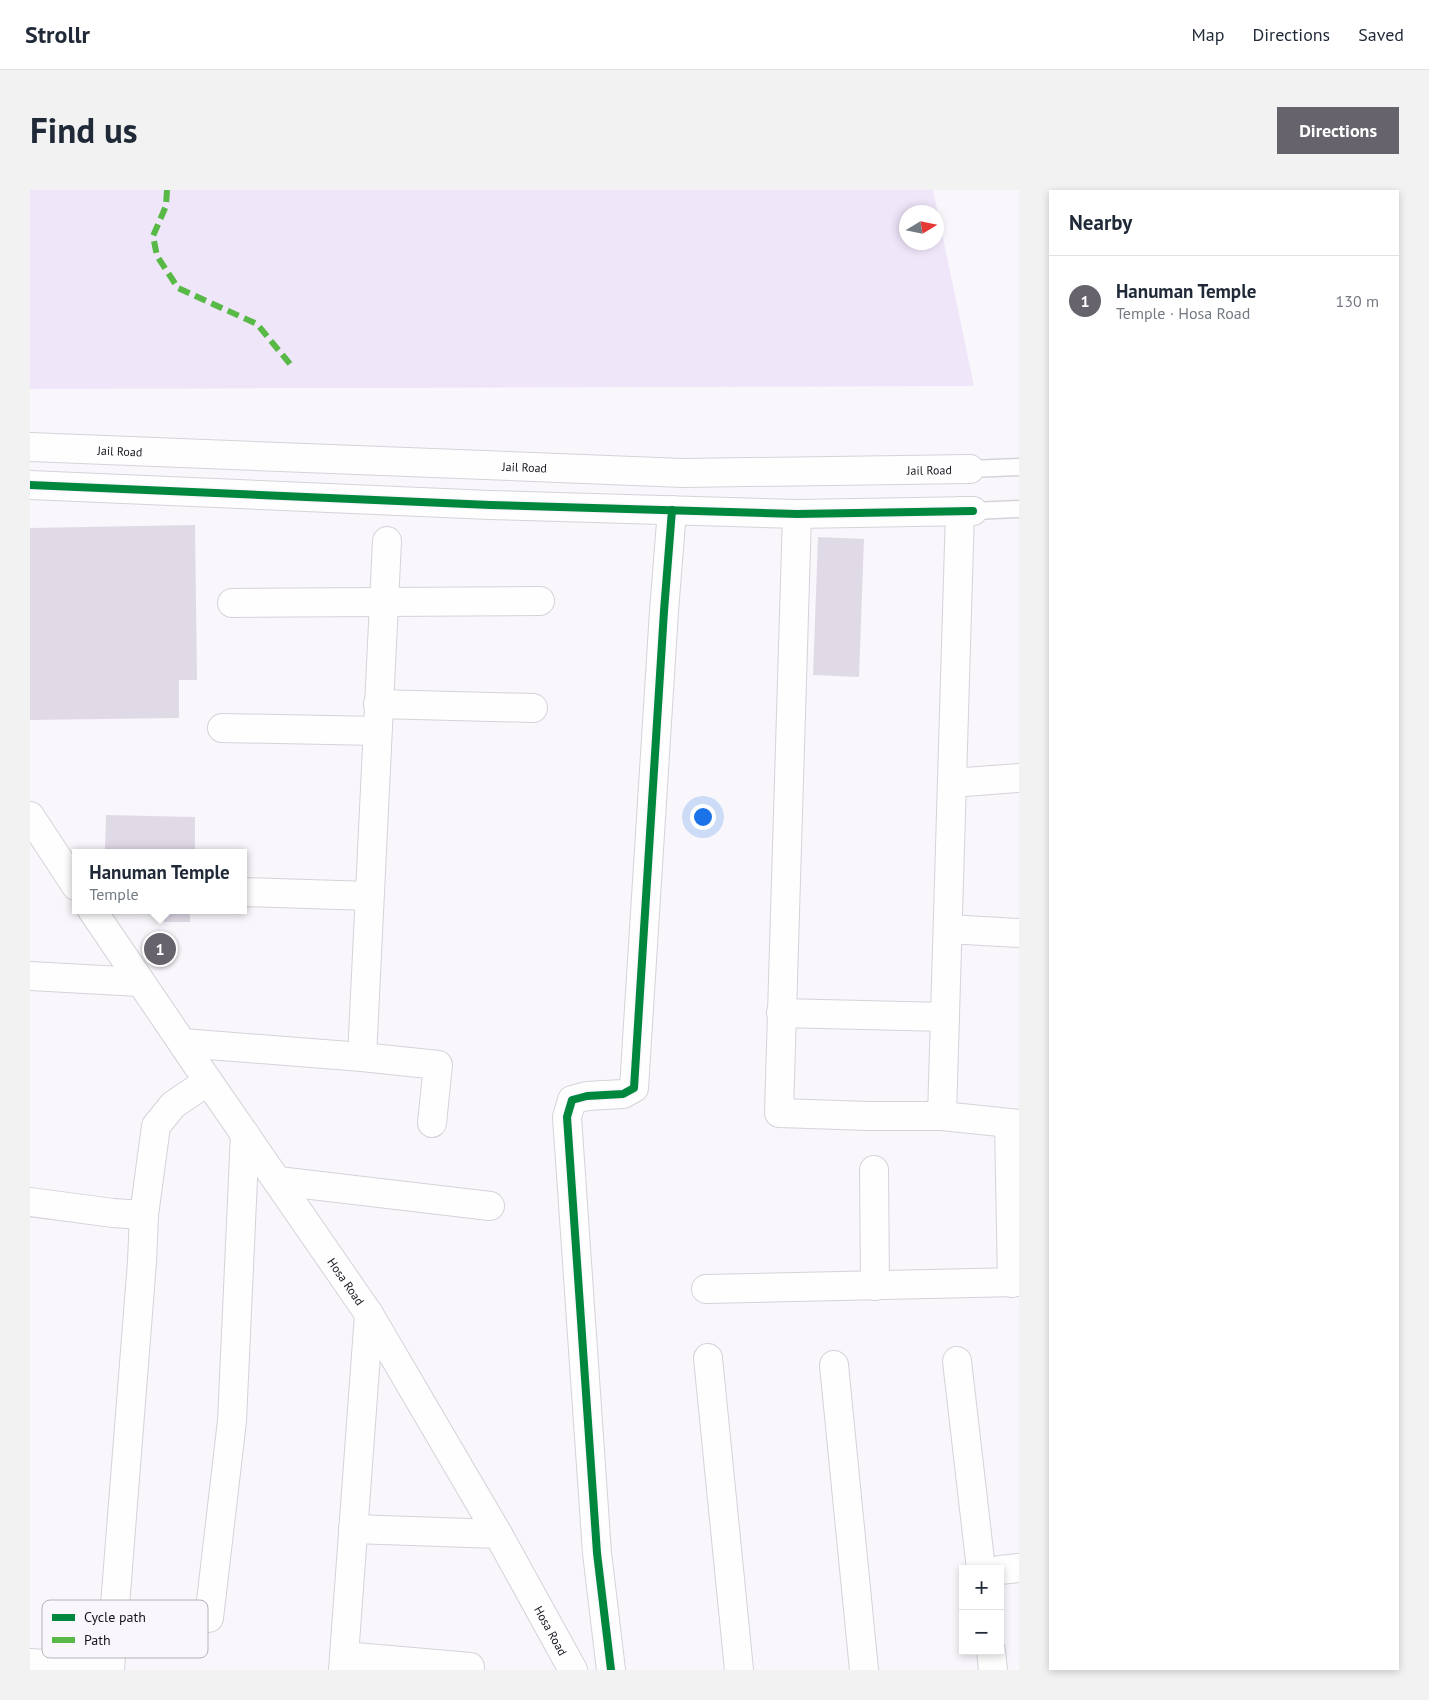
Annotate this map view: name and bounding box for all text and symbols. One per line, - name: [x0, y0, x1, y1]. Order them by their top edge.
- text: Strollr: [25, 19, 90, 50]
- text: Map: [1192, 23, 1224, 46]
- text: Directions: [1252, 23, 1330, 46]
- text: Saved: [1358, 23, 1404, 46]
- text: Find us: [30, 107, 138, 153]
- button: Directions: [1277, 107, 1399, 154]
- north arrow: [899, 205, 944, 250]
- text: Nearby: [1069, 209, 1132, 236]
- text: Hanuman Temple: [1116, 279, 1256, 303]
- text: 1: [1080, 291, 1090, 311]
- text: 130 m: [1336, 291, 1379, 311]
- text: Temple · Hosa Road: [1116, 303, 1250, 323]
- street label: Jail Road: [96, 442, 143, 459]
- street label: Jail Road: [501, 458, 547, 475]
- street label: Jail Road: [906, 462, 952, 477]
- your location: [690, 804, 716, 830]
- popup: [72, 849, 247, 914]
- text: Hanuman Temple: [89, 860, 230, 884]
- text: Temple: [89, 884, 139, 904]
- pin: 1: [144, 930, 176, 968]
- street label: Hosa Road: [325, 1255, 368, 1308]
- map controls: [959, 1565, 1004, 1655]
- button: +: [959, 1565, 1004, 1610]
- legend: [42, 1600, 208, 1658]
- street label: Hosa Road: [532, 1603, 571, 1658]
- text: Cycle path: [84, 1608, 146, 1626]
- button: −: [959, 1610, 1004, 1655]
- text: Path: [84, 1631, 111, 1649]

